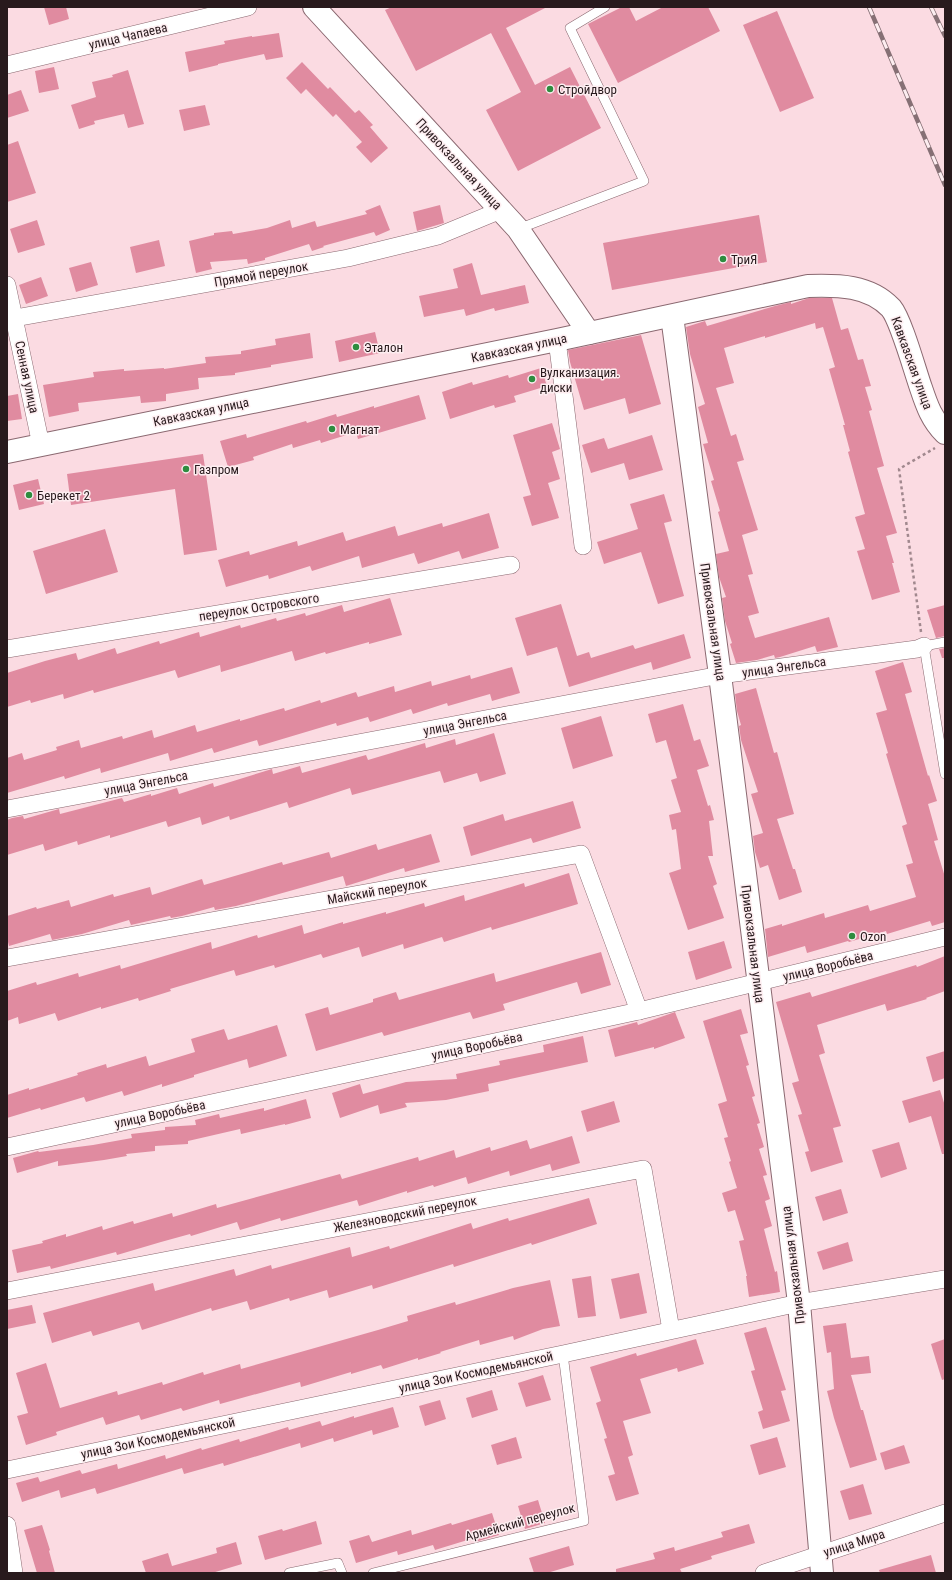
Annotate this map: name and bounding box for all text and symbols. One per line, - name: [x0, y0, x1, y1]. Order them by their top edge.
- street label: улица Чапаева: [87, 20, 169, 52]
- place label: Стройдвор: [558, 82, 617, 97]
- marker: Стройдвор: [545, 84, 555, 94]
- street label: Привокзальная улица: [413, 115, 505, 213]
- place label: ТриЯ: [731, 252, 757, 267]
- marker: ТриЯ: [718, 254, 728, 264]
- street label: Прямой переулок: [213, 258, 310, 290]
- street label: Кавказская улица: [888, 315, 936, 411]
- street label: Кавказская улица: [470, 331, 568, 365]
- street label: Сенная улица: [12, 339, 42, 415]
- place label: Эталон: [364, 340, 403, 355]
- marker: Эталон: [351, 342, 361, 352]
- place label: Вулканизация. диски: [540, 365, 620, 395]
- marker: Вулканизация. диски: [527, 374, 537, 384]
- street label: Кавказская улица: [152, 395, 250, 429]
- place label: Магнат: [340, 422, 380, 437]
- marker: Магнат: [327, 424, 337, 434]
- place label: Газпром: [194, 462, 239, 477]
- marker: Газпром: [181, 464, 191, 474]
- place label: Берекет 2: [37, 488, 90, 503]
- marker: Берекет 2: [24, 490, 34, 500]
- street label: Привокзальная улица: [697, 562, 729, 682]
- street label: переулок Островского: [198, 590, 320, 624]
- street label: улица Энгельса: [741, 654, 827, 680]
- street label: улица Энгельса: [422, 708, 508, 738]
- street label: улица Энгельса: [103, 768, 189, 798]
- street label: Майский переулок: [326, 875, 429, 907]
- street label: Привокзальная улица: [738, 884, 768, 1004]
- place label: Ozon: [860, 929, 886, 944]
- marker: Ozon: [847, 931, 857, 941]
- street label: улица Воробьёва: [781, 948, 875, 984]
- street label: улица Воробьёва: [430, 1029, 524, 1063]
- street label: улица Воробьёва: [113, 1097, 207, 1131]
- street label: Железноводский переулок: [332, 1193, 479, 1235]
- street label: Привокзальная улица: [778, 1205, 808, 1325]
- street label: улица Зои Космодемьянской: [398, 1348, 554, 1396]
- street label: улица Зои Космодемьянской: [80, 1414, 236, 1462]
- street label: Армейский переулок: [463, 1500, 577, 1544]
- street label: улица Мира: [821, 1526, 887, 1560]

